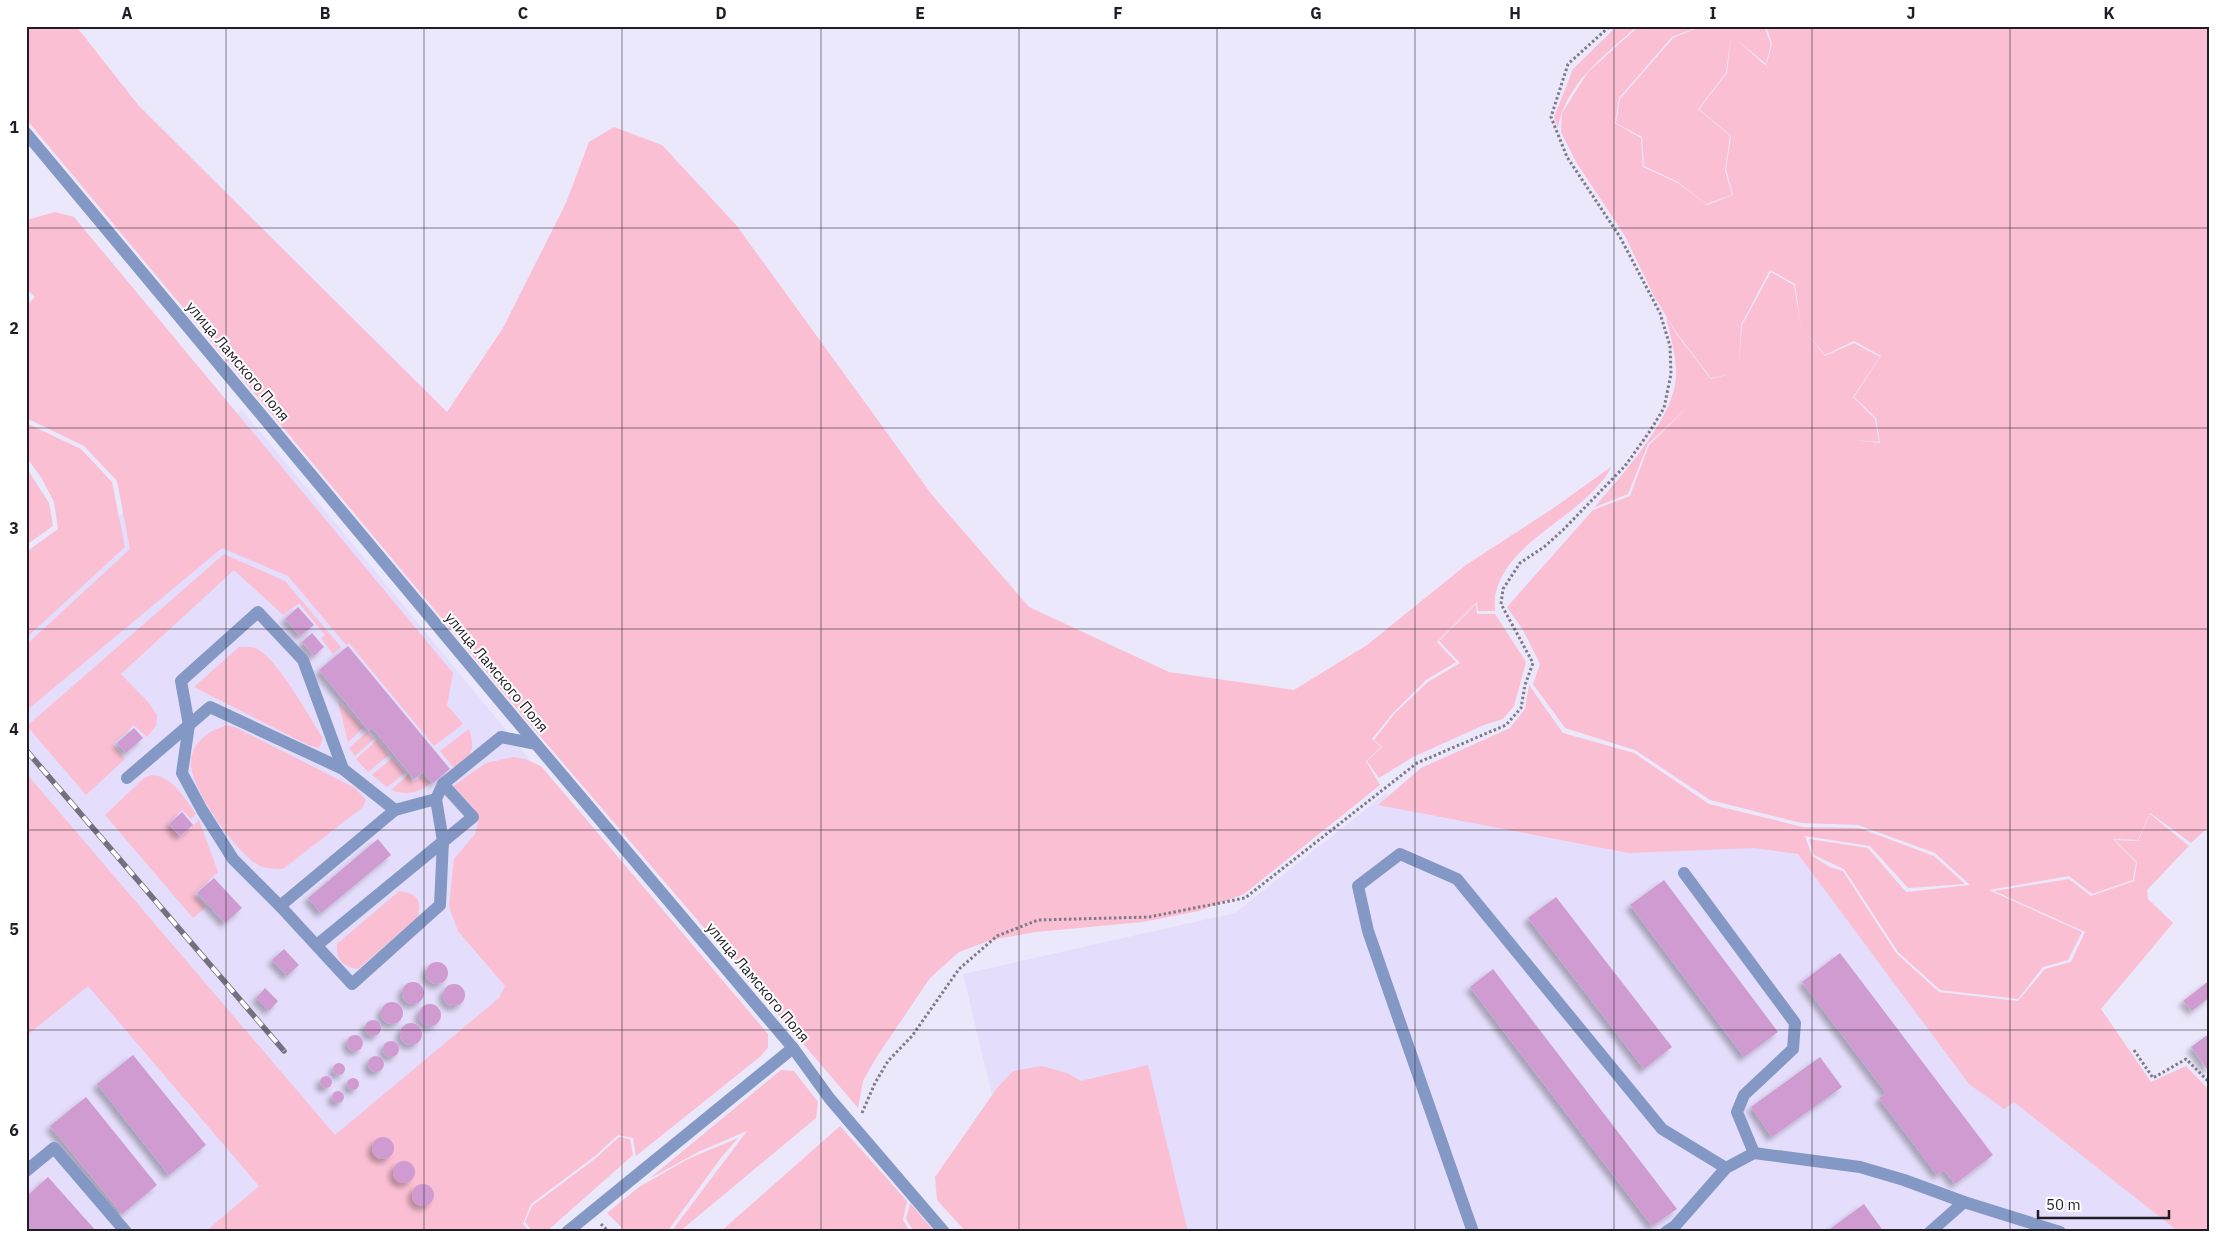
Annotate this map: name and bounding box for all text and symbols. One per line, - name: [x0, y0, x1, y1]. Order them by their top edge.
- text: A: [122, 3, 133, 23]
- text: B: [320, 3, 331, 23]
- text: C: [518, 3, 528, 23]
- text: D: [715, 3, 727, 23]
- text: E: [915, 3, 925, 23]
- text: F: [1113, 3, 1123, 23]
- text: G: [1310, 3, 1322, 23]
- text: H: [1509, 3, 1521, 23]
- text: I: [1710, 3, 1717, 23]
- text: J: [1907, 3, 1915, 23]
- text: K: [2103, 3, 2115, 23]
- text: 1: [9, 117, 19, 137]
- street label: улица Ламского Поля: [182, 297, 294, 425]
- text: 2: [9, 318, 19, 338]
- text: 3: [9, 518, 19, 538]
- street label: улица Ламского Поля: [441, 608, 553, 736]
- text: 4: [9, 719, 19, 739]
- street label: улица Ламского Поля: [702, 918, 814, 1046]
- text: 5: [9, 919, 19, 939]
- text: 6: [9, 1120, 19, 1140]
- scale bar: [2038, 1188, 2170, 1220]
- text: 50 m: [2046, 1195, 2081, 1214]

